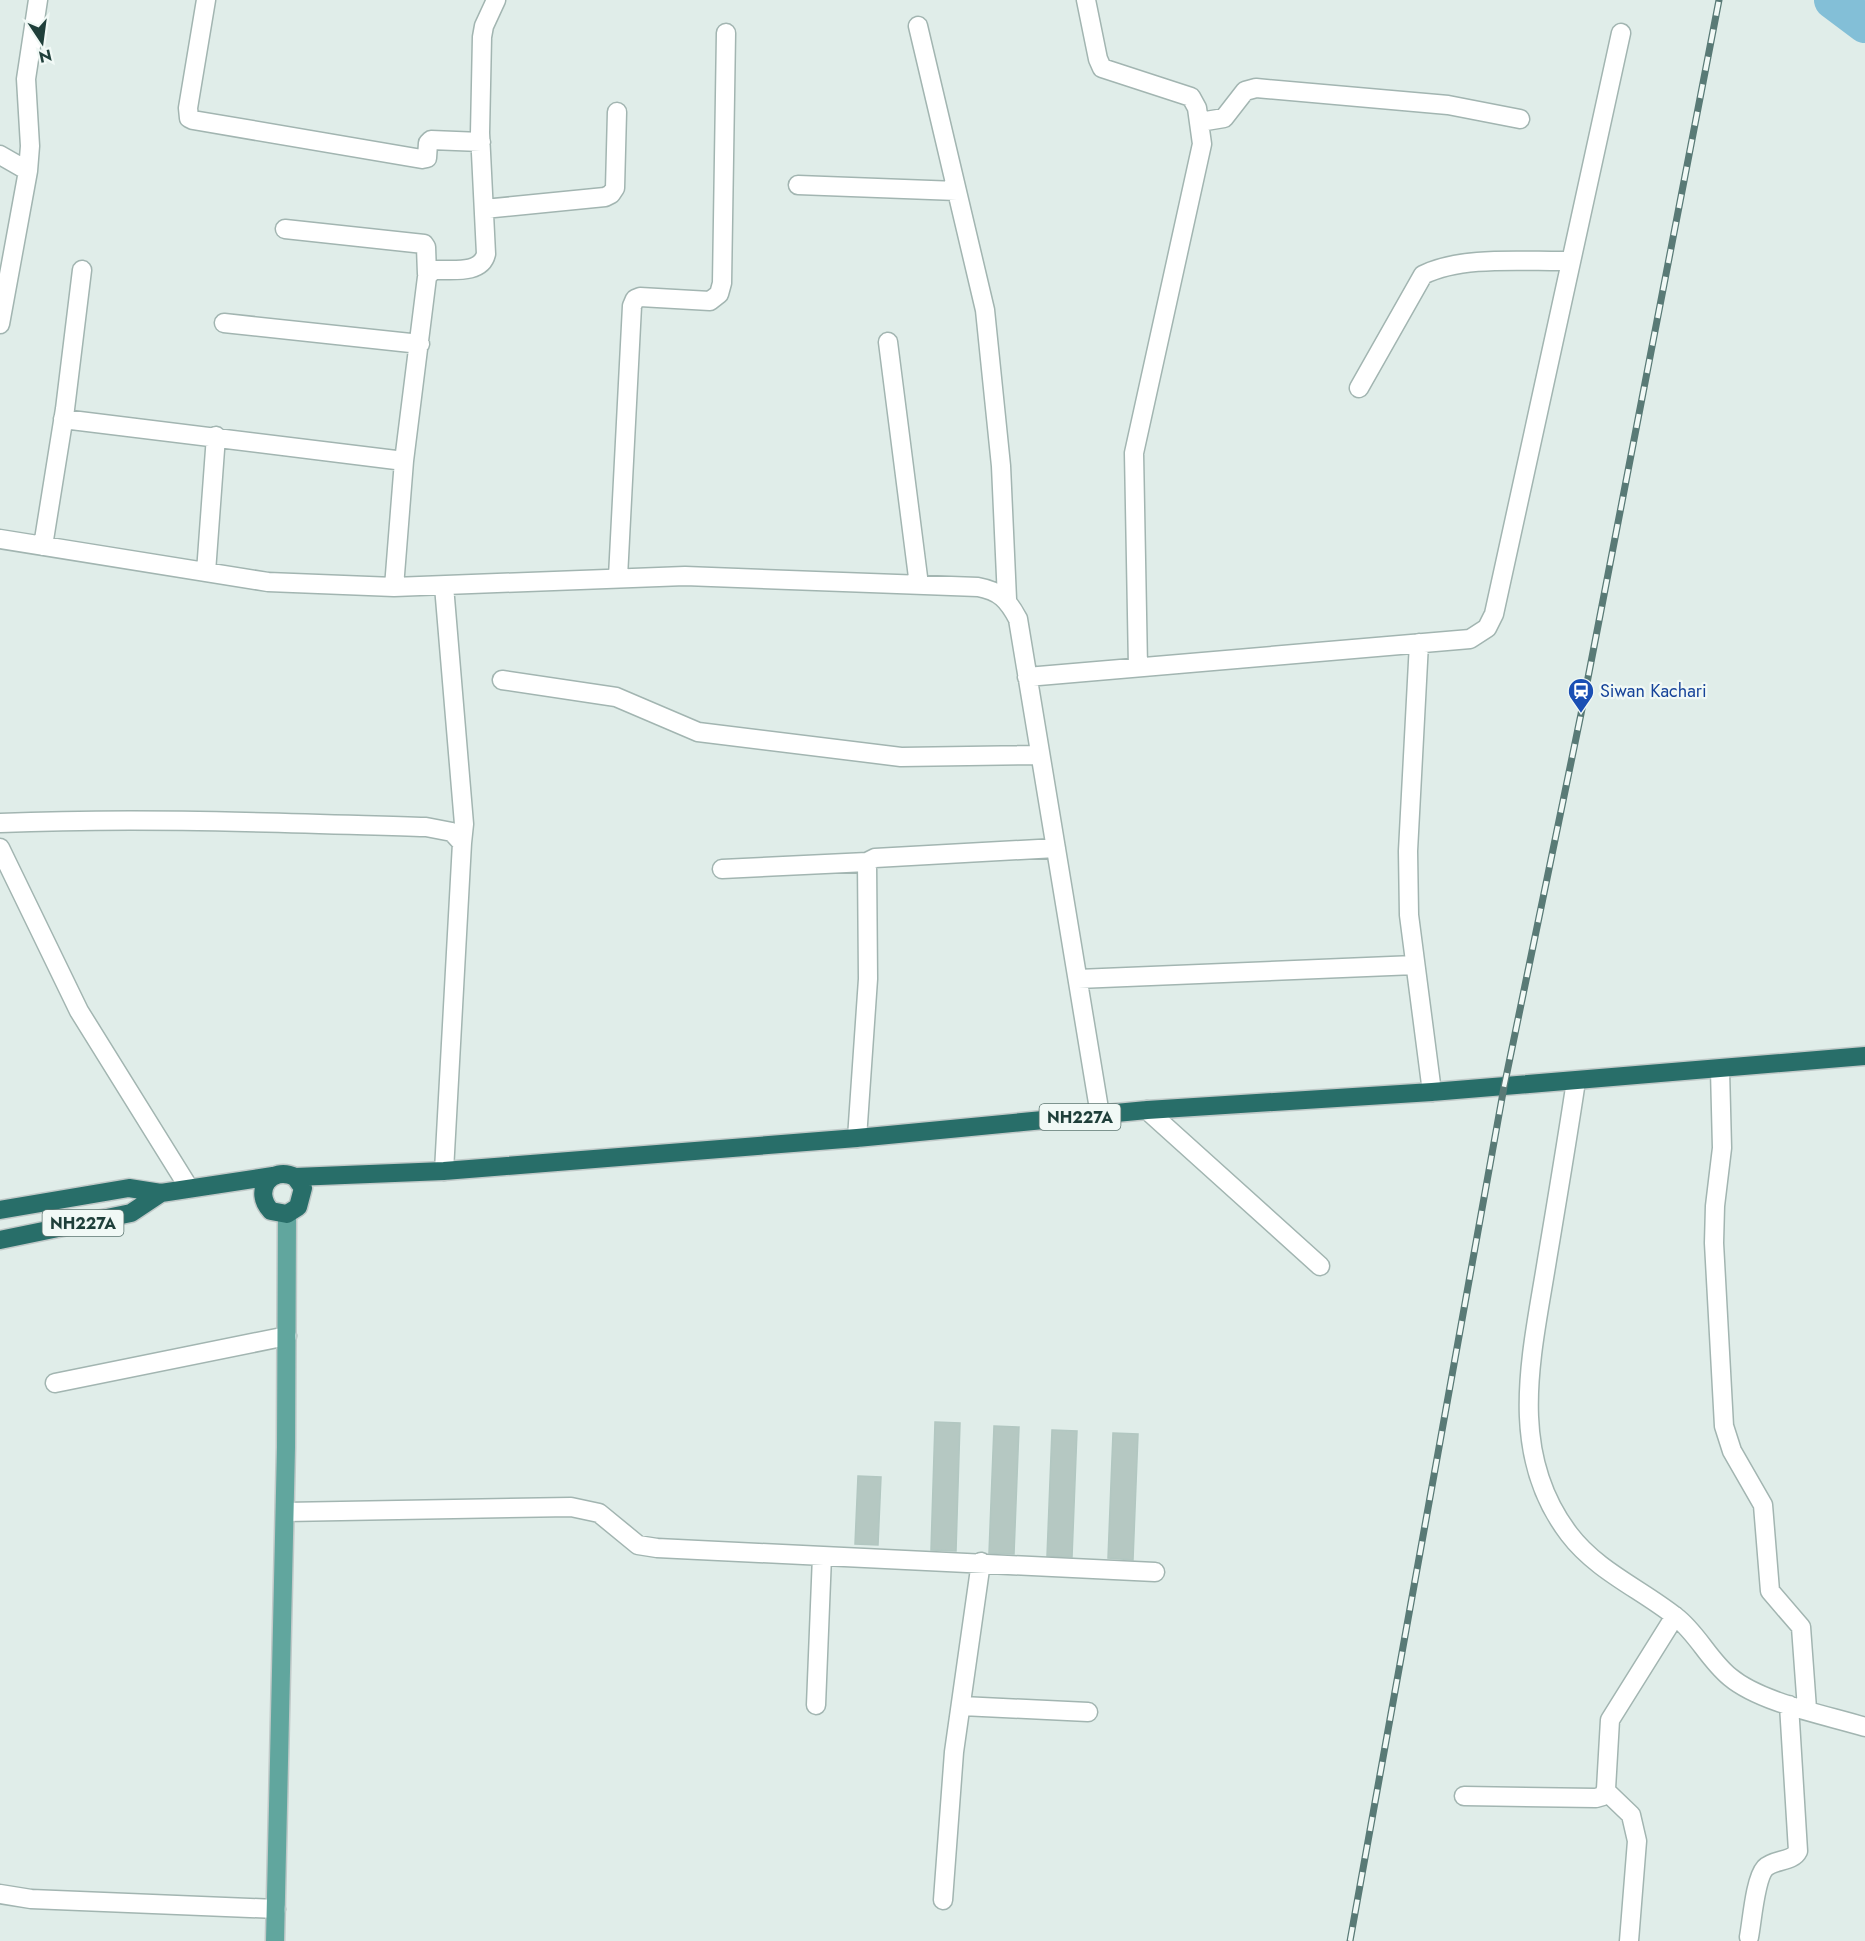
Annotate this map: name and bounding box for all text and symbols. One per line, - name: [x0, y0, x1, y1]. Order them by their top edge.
- north arrow: [12, 12, 72, 72]
- text: N: [36, 43, 54, 69]
- station icon: Siwan Kachari: [1566, 676, 1596, 714]
- place label: Siwan Kachari: [1600, 678, 1707, 704]
- road number: NH227A: [1040, 1104, 1120, 1130]
- road number: NH227A: [42, 1210, 124, 1236]

